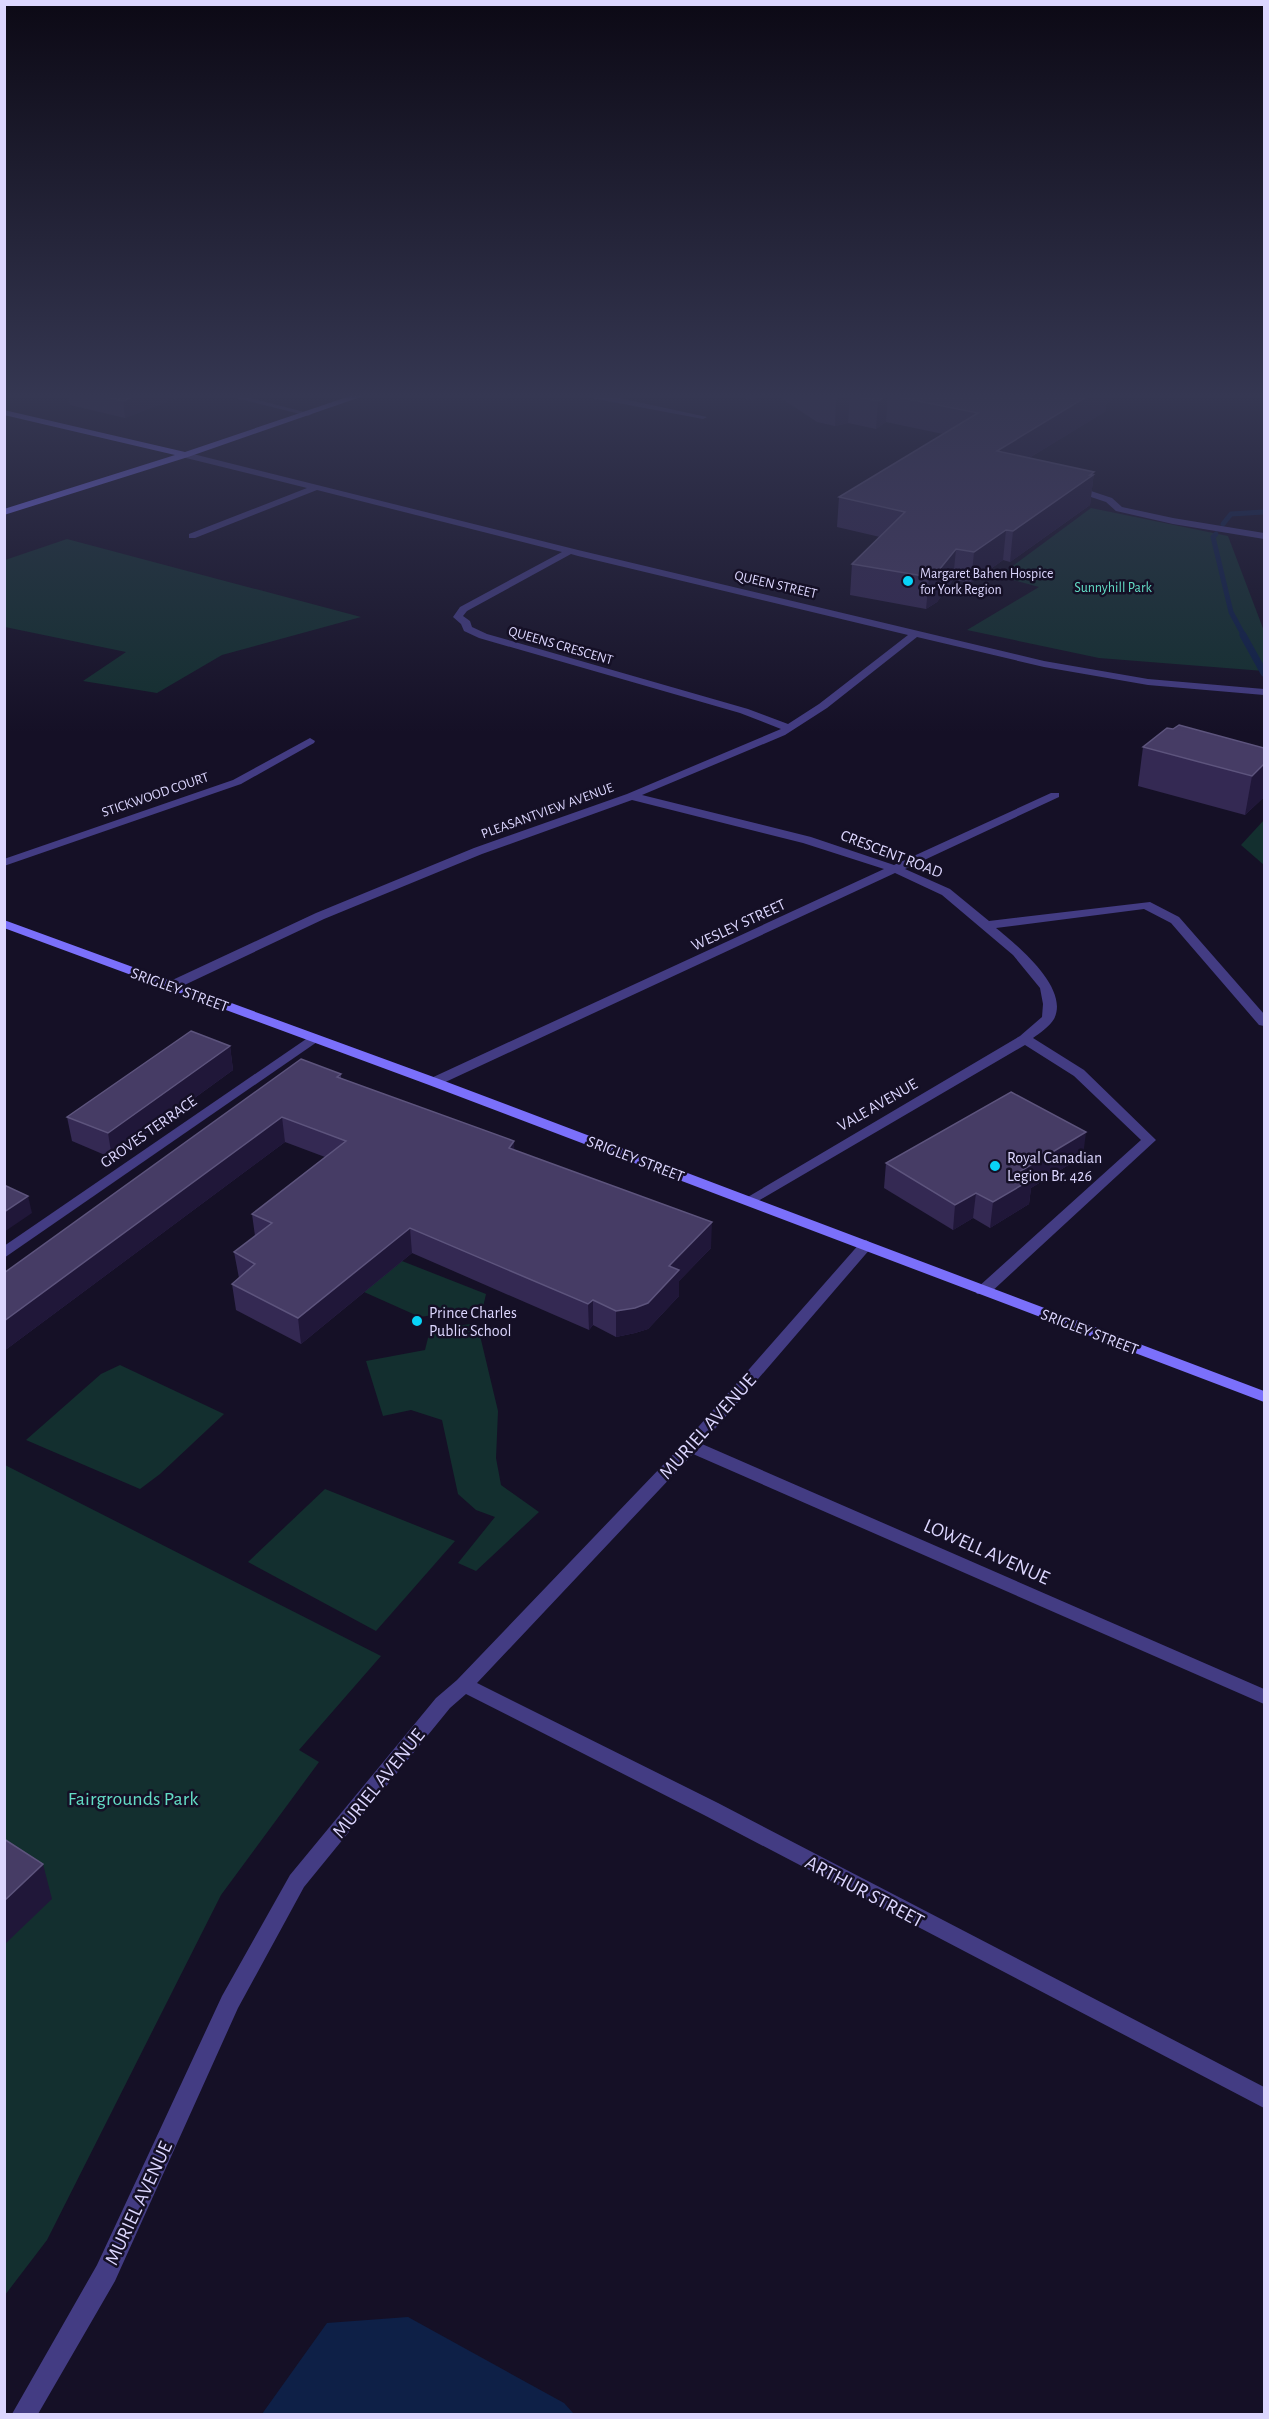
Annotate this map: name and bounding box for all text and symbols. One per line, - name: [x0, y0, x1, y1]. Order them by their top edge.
- place label: Margaret Bahen Hospice for York Region: [920, 567, 1053, 597]
- street label: QUEEN STREET: [733, 569, 819, 601]
- marker: Margaret Bahen Hospice for York Region: [901, 574, 915, 588]
- park label: Sunnyhill Park: [1074, 581, 1152, 595]
- street label: QUEENS CRESCENT: [507, 624, 615, 668]
- street label: STICKWOOD COURT: [100, 770, 211, 820]
- street label: PLEASANTVIEW AVENUE: [479, 780, 616, 841]
- street label: CRESCENT ROAD: [838, 827, 945, 881]
- street label: WESLEY STREET: [689, 896, 788, 954]
- street label: SRIGLEY STREET: [129, 965, 231, 1015]
- street label: VALE AVENUE: [835, 1075, 920, 1134]
- street label: GROVES TERRACE: [97, 1093, 200, 1171]
- street label: SRIGLEY STREET: [585, 1133, 687, 1185]
- place label: Royal Canadian Legion Br. 426: [1007, 1150, 1102, 1184]
- marker: Royal Canadian Legion Br. 426: [988, 1159, 1002, 1173]
- place label: Prince Charles Public School: [429, 1305, 517, 1339]
- street label: SRIGLEY STREET: [1039, 1306, 1141, 1358]
- marker: Prince Charles Public School: [410, 1314, 424, 1328]
- street label: MURIEL AVENUE: [656, 1370, 760, 1483]
- street label: LOWELL AVENUE: [921, 1515, 1053, 1589]
- street label: MURIEL AVENUE: [329, 1725, 429, 1842]
- park label: Fairgrounds Park: [68, 1789, 198, 1809]
- street label: ARTHUR STREET: [802, 1852, 927, 1932]
- street label: MURIEL AVENUE: [102, 2138, 176, 2268]

